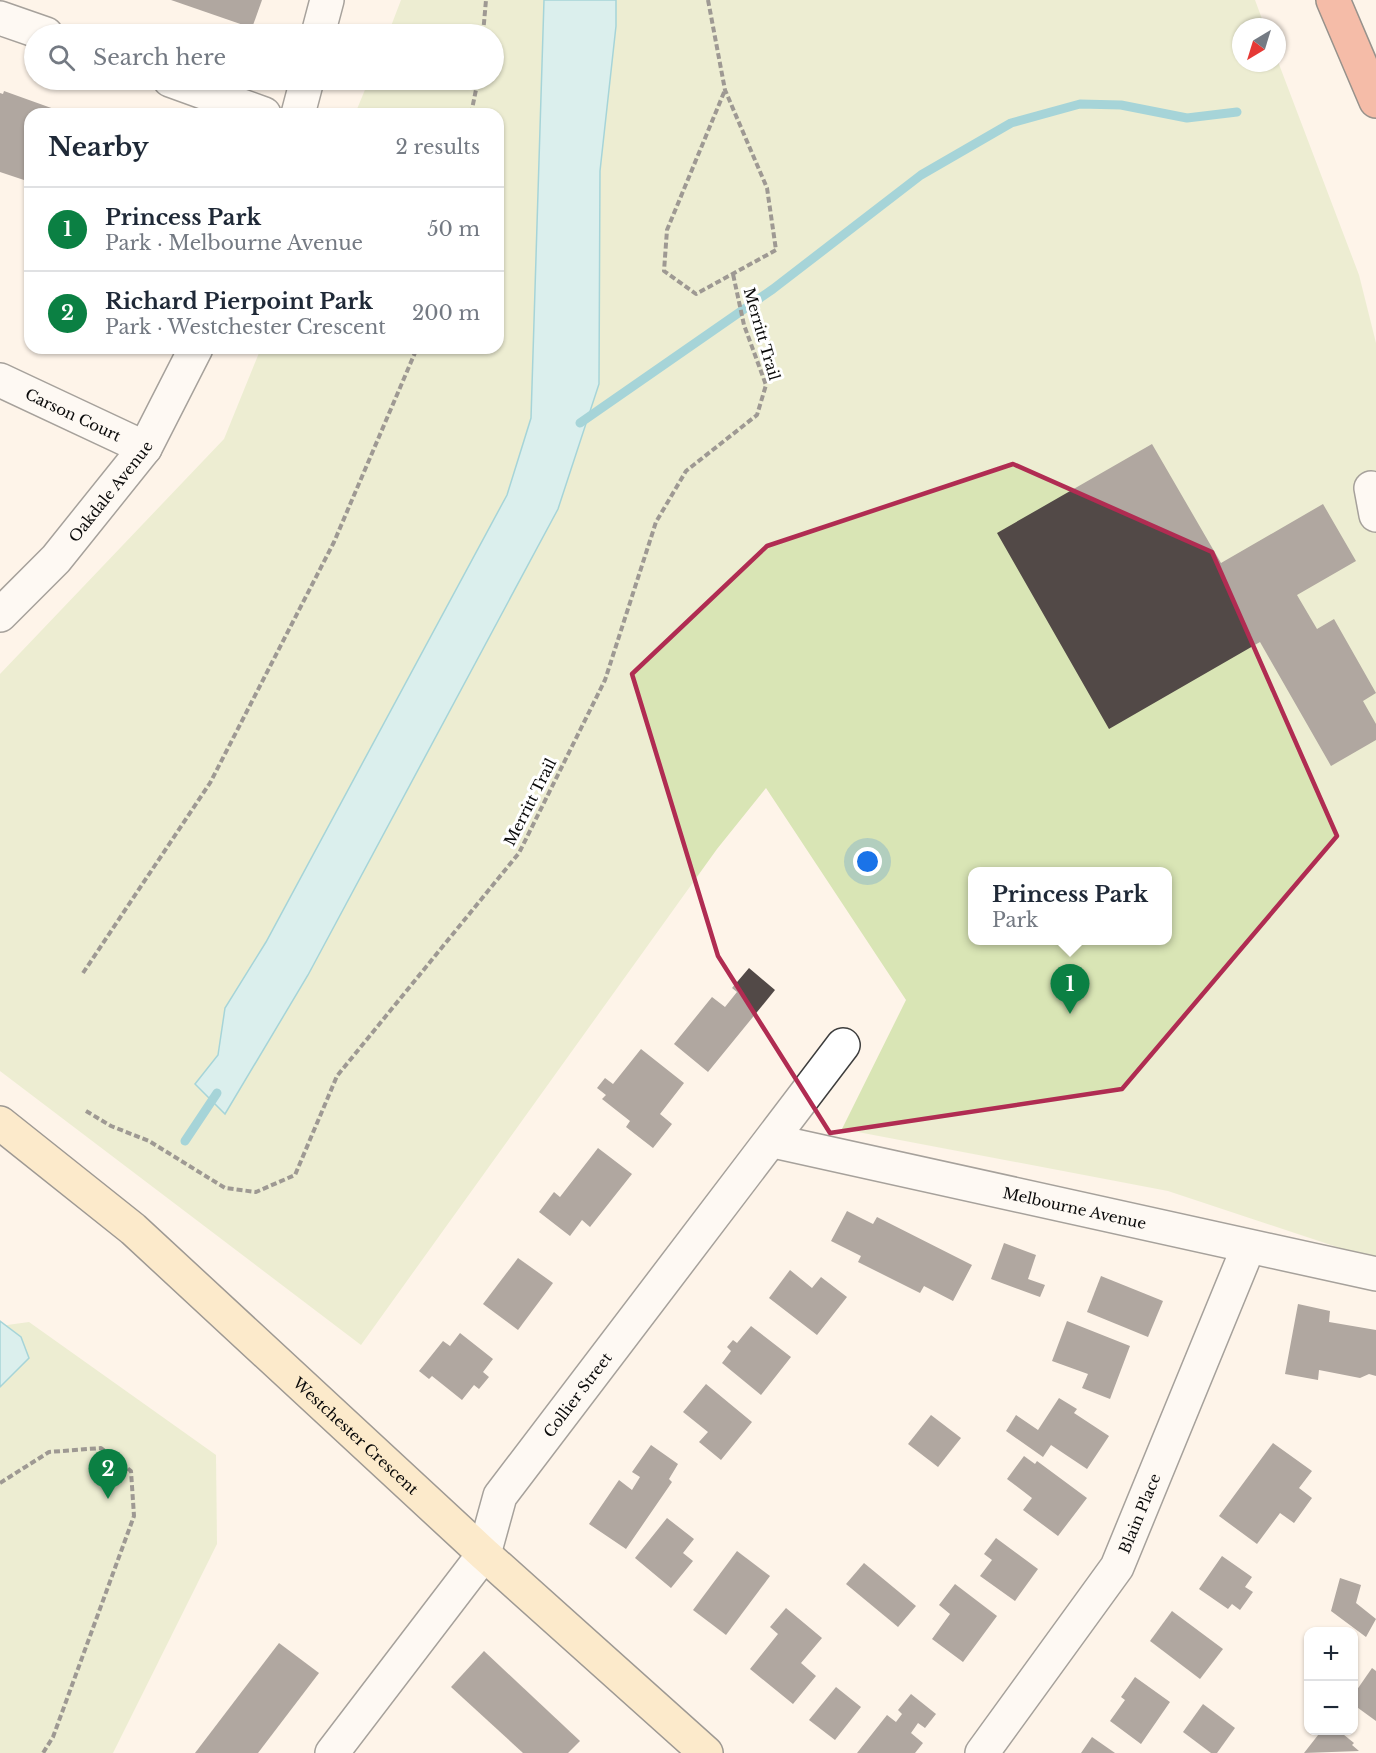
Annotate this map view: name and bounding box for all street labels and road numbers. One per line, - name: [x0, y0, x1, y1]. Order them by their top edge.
- street label: Merritt Trail: [740, 285, 784, 383]
- street label: Carson Court: [22, 384, 125, 445]
- street label: Oakdale Avenue: [64, 438, 156, 546]
- street label: Merritt Trail: [500, 755, 560, 849]
- street label: Melbourne Avenue: [1001, 1183, 1148, 1233]
- street label: Collier Street: [539, 1348, 616, 1441]
- street label: Westchester Crescent: [289, 1372, 423, 1498]
- street label: Blain Place: [1114, 1470, 1164, 1556]

